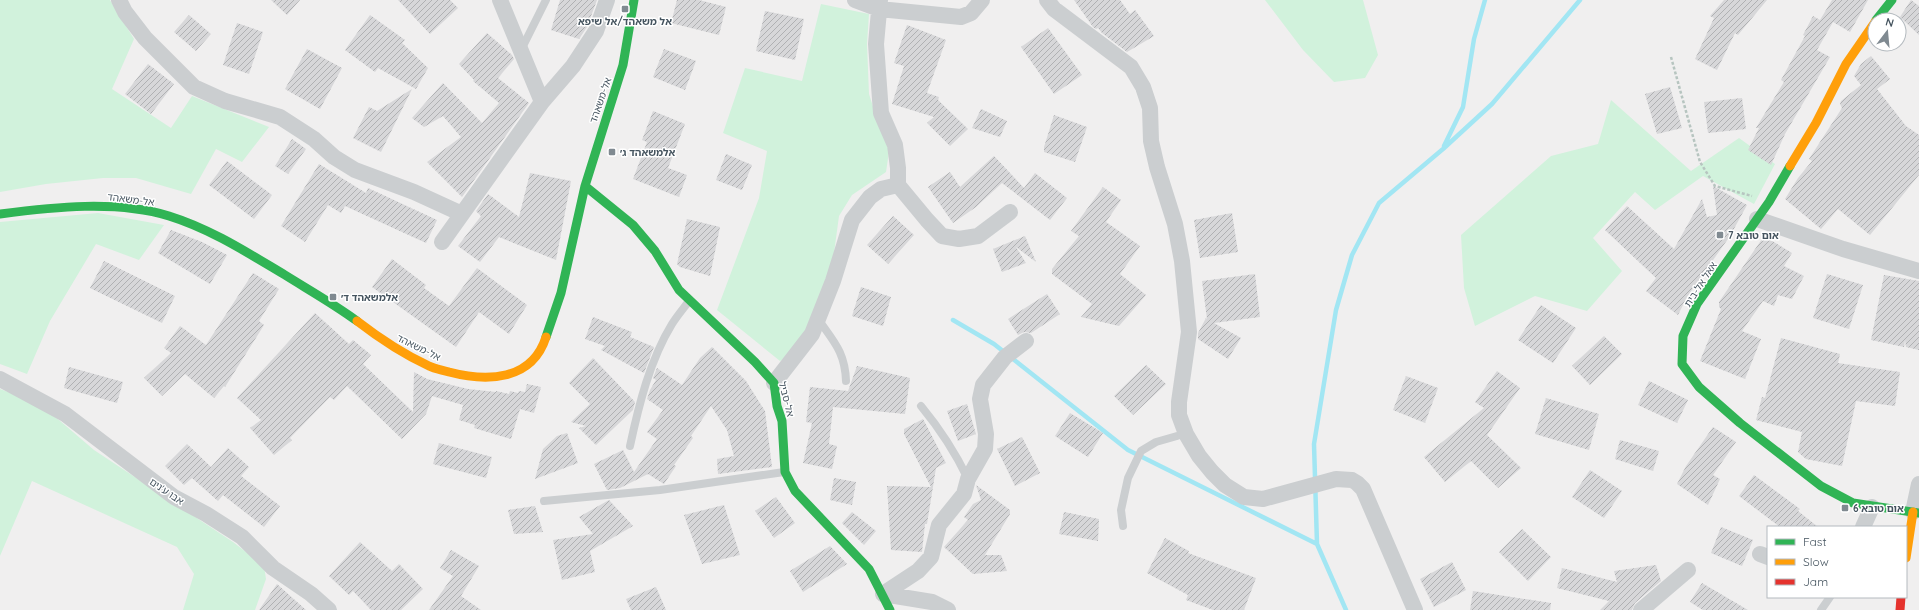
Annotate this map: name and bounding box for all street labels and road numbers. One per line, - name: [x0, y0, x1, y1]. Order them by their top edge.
- street label: אל-משאהד: [587, 76, 614, 125]
- street label: אל-משאהד: [107, 190, 155, 209]
- street label: אאל אל-בית: [1681, 259, 1720, 309]
- street label: אל-משאהד: [395, 331, 443, 364]
- street label: אל-סביל: [776, 380, 797, 418]
- street label: אבו ע'נים: [147, 475, 186, 508]

